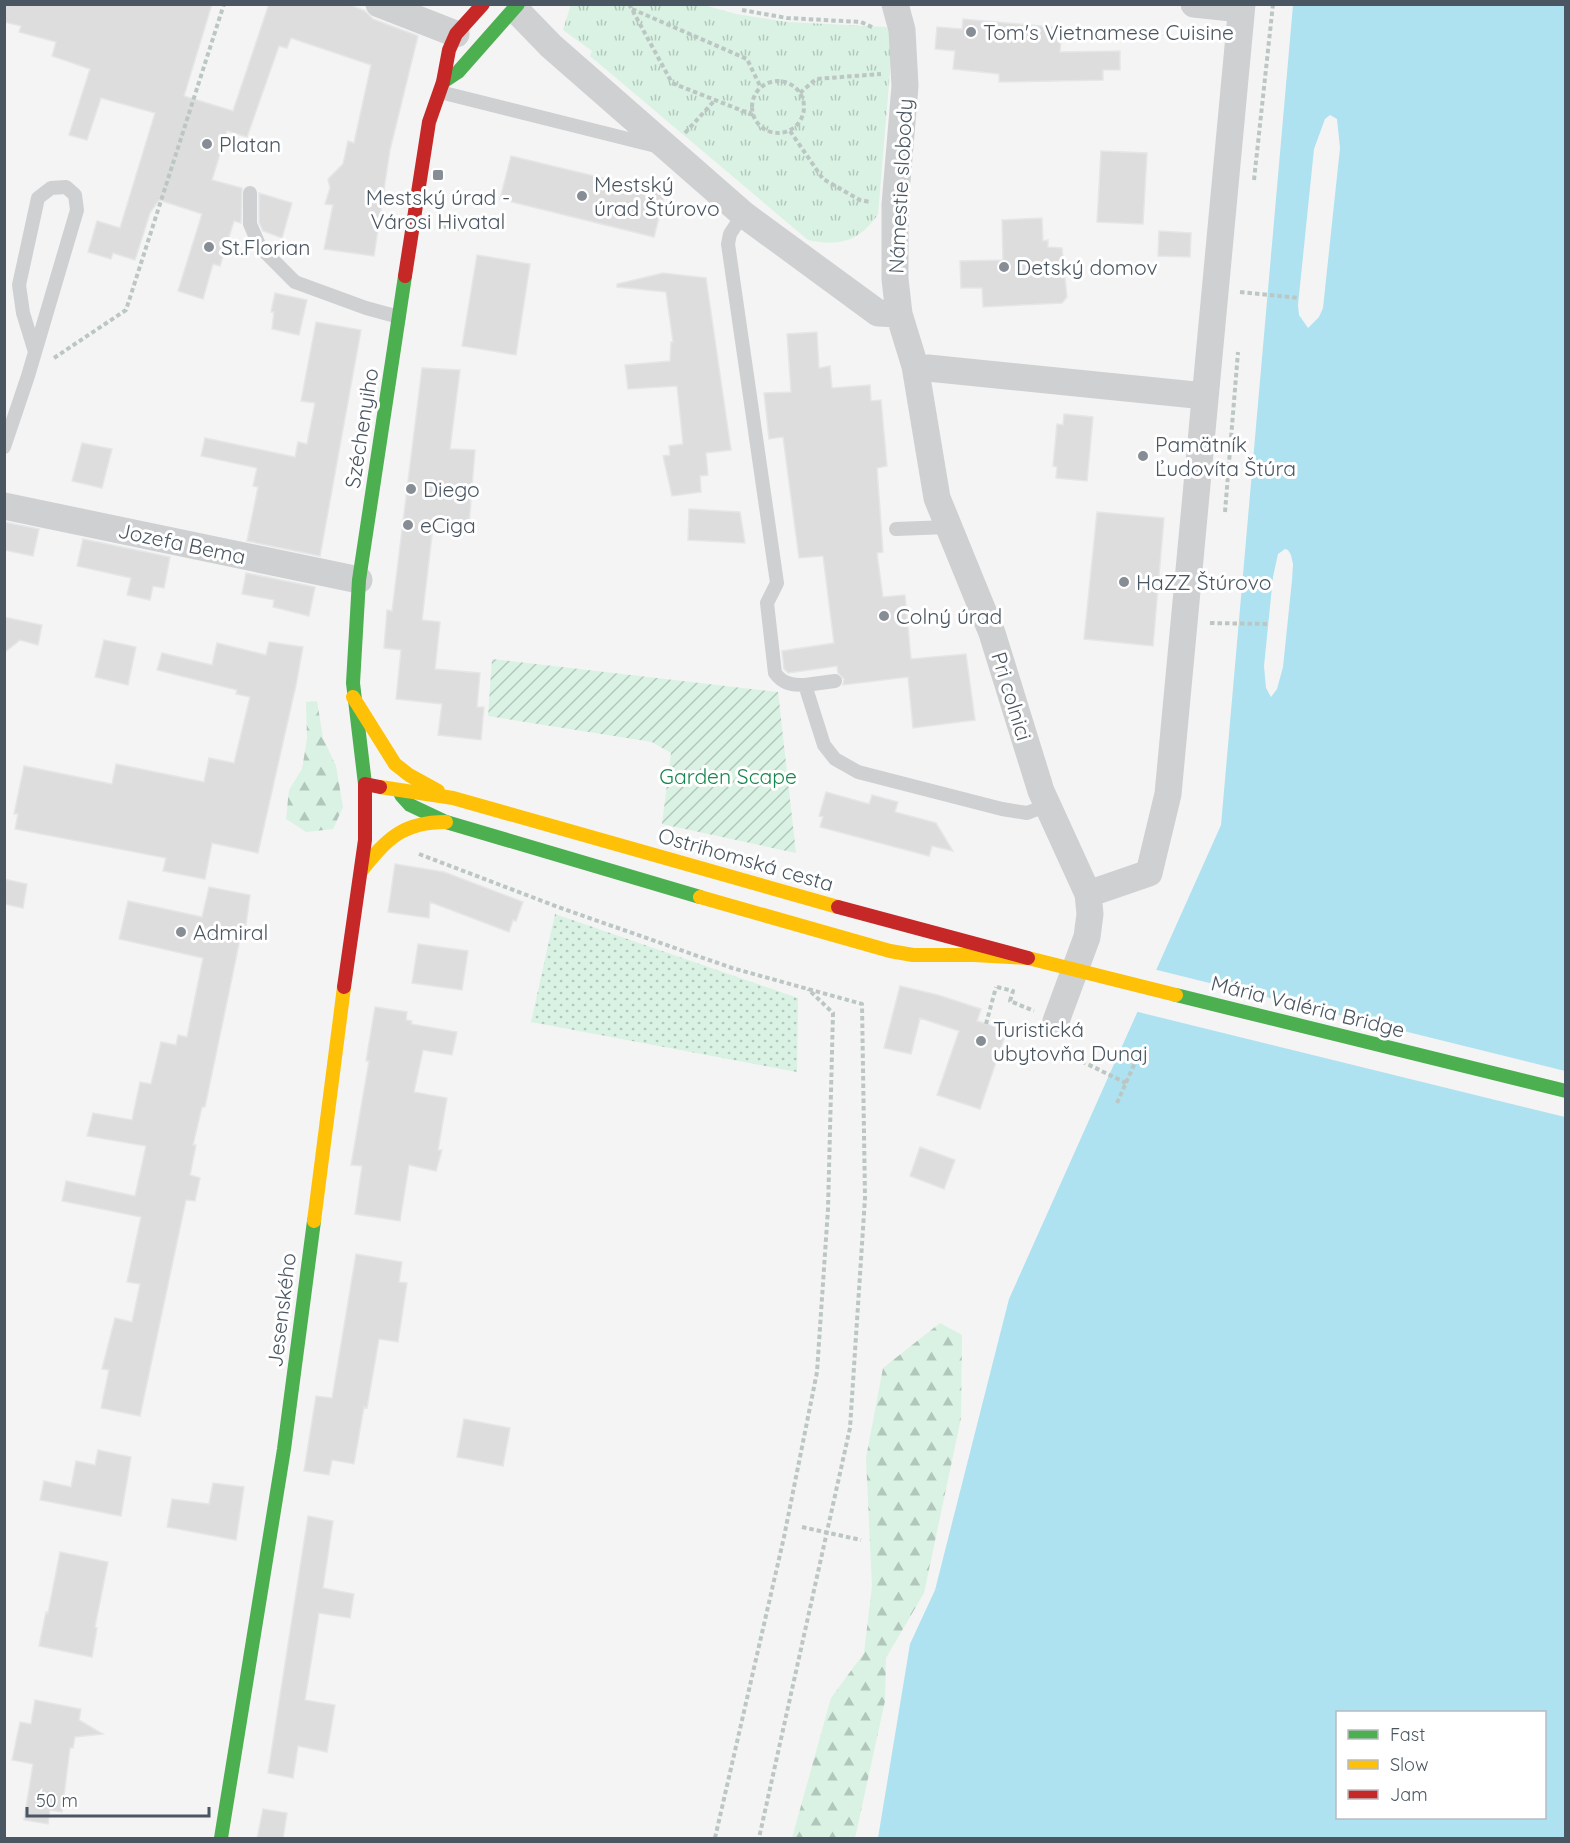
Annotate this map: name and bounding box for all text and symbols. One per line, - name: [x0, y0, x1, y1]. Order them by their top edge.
- place label: Tom's Vietnamese Cuisine: [983, 19, 1234, 45]
- marker: Tom's Vietnamese Cuisine: [964, 25, 978, 39]
- street label: Námestie slobody: [882, 98, 918, 274]
- place label: Platan: [219, 131, 281, 157]
- marker: Platan: [200, 137, 214, 151]
- marker: Mestský úrad - Városi Hivatal: [431, 168, 445, 182]
- place label: Mestský úrad Štúrovo: [594, 171, 720, 221]
- place label: Mestský úrad - Városi Hivatal: [366, 184, 510, 234]
- marker: Mestský úrad Štúrovo: [575, 189, 589, 203]
- place label: St.Florian: [221, 234, 310, 260]
- marker: St.Florian: [202, 240, 216, 254]
- place label: Detský domov: [1016, 254, 1158, 280]
- marker: Detský domov: [997, 260, 1011, 274]
- street label: Széchenyiho: [339, 366, 383, 490]
- place label: Pamätník Ľudovíta Štúra: [1155, 431, 1296, 481]
- marker: Pamätník Ľudovíta Štúra: [1136, 449, 1150, 463]
- place label: Diego: [423, 476, 480, 502]
- marker: Diego: [404, 482, 418, 496]
- place label: eCiga: [420, 512, 476, 538]
- street label: Jozefa Bema: [116, 517, 248, 569]
- marker: eCiga: [401, 518, 415, 532]
- place label: HaZZ Štúrovo: [1136, 569, 1271, 595]
- marker: HaZZ Štúrovo: [1117, 575, 1131, 589]
- place label: Colný úrad: [896, 603, 1002, 629]
- marker: Colný úrad: [877, 609, 891, 623]
- street label: Pri colnici: [986, 649, 1038, 743]
- park label: Garden Scape: [659, 763, 797, 789]
- street label: Ostrihomská cesta: [655, 822, 837, 896]
- place label: Admiral: [193, 919, 268, 945]
- marker: Admiral: [174, 925, 188, 939]
- street label: Mária Valéria Bridge: [1209, 969, 1407, 1043]
- place label: Turistická ubytovňa Dunaj: [993, 1016, 1148, 1066]
- marker: Turistická ubytovňa Dunaj: [974, 1034, 988, 1048]
- street label: Jesenského: [261, 1251, 301, 1369]
- legend: [1336, 1711, 1546, 1819]
- text: Fast: [1390, 1723, 1425, 1746]
- text: Slow: [1390, 1753, 1428, 1776]
- scale bar: [27, 1780, 208, 1818]
- text: Jam: [1390, 1783, 1428, 1806]
- text: 50 m: [36, 1789, 78, 1812]

